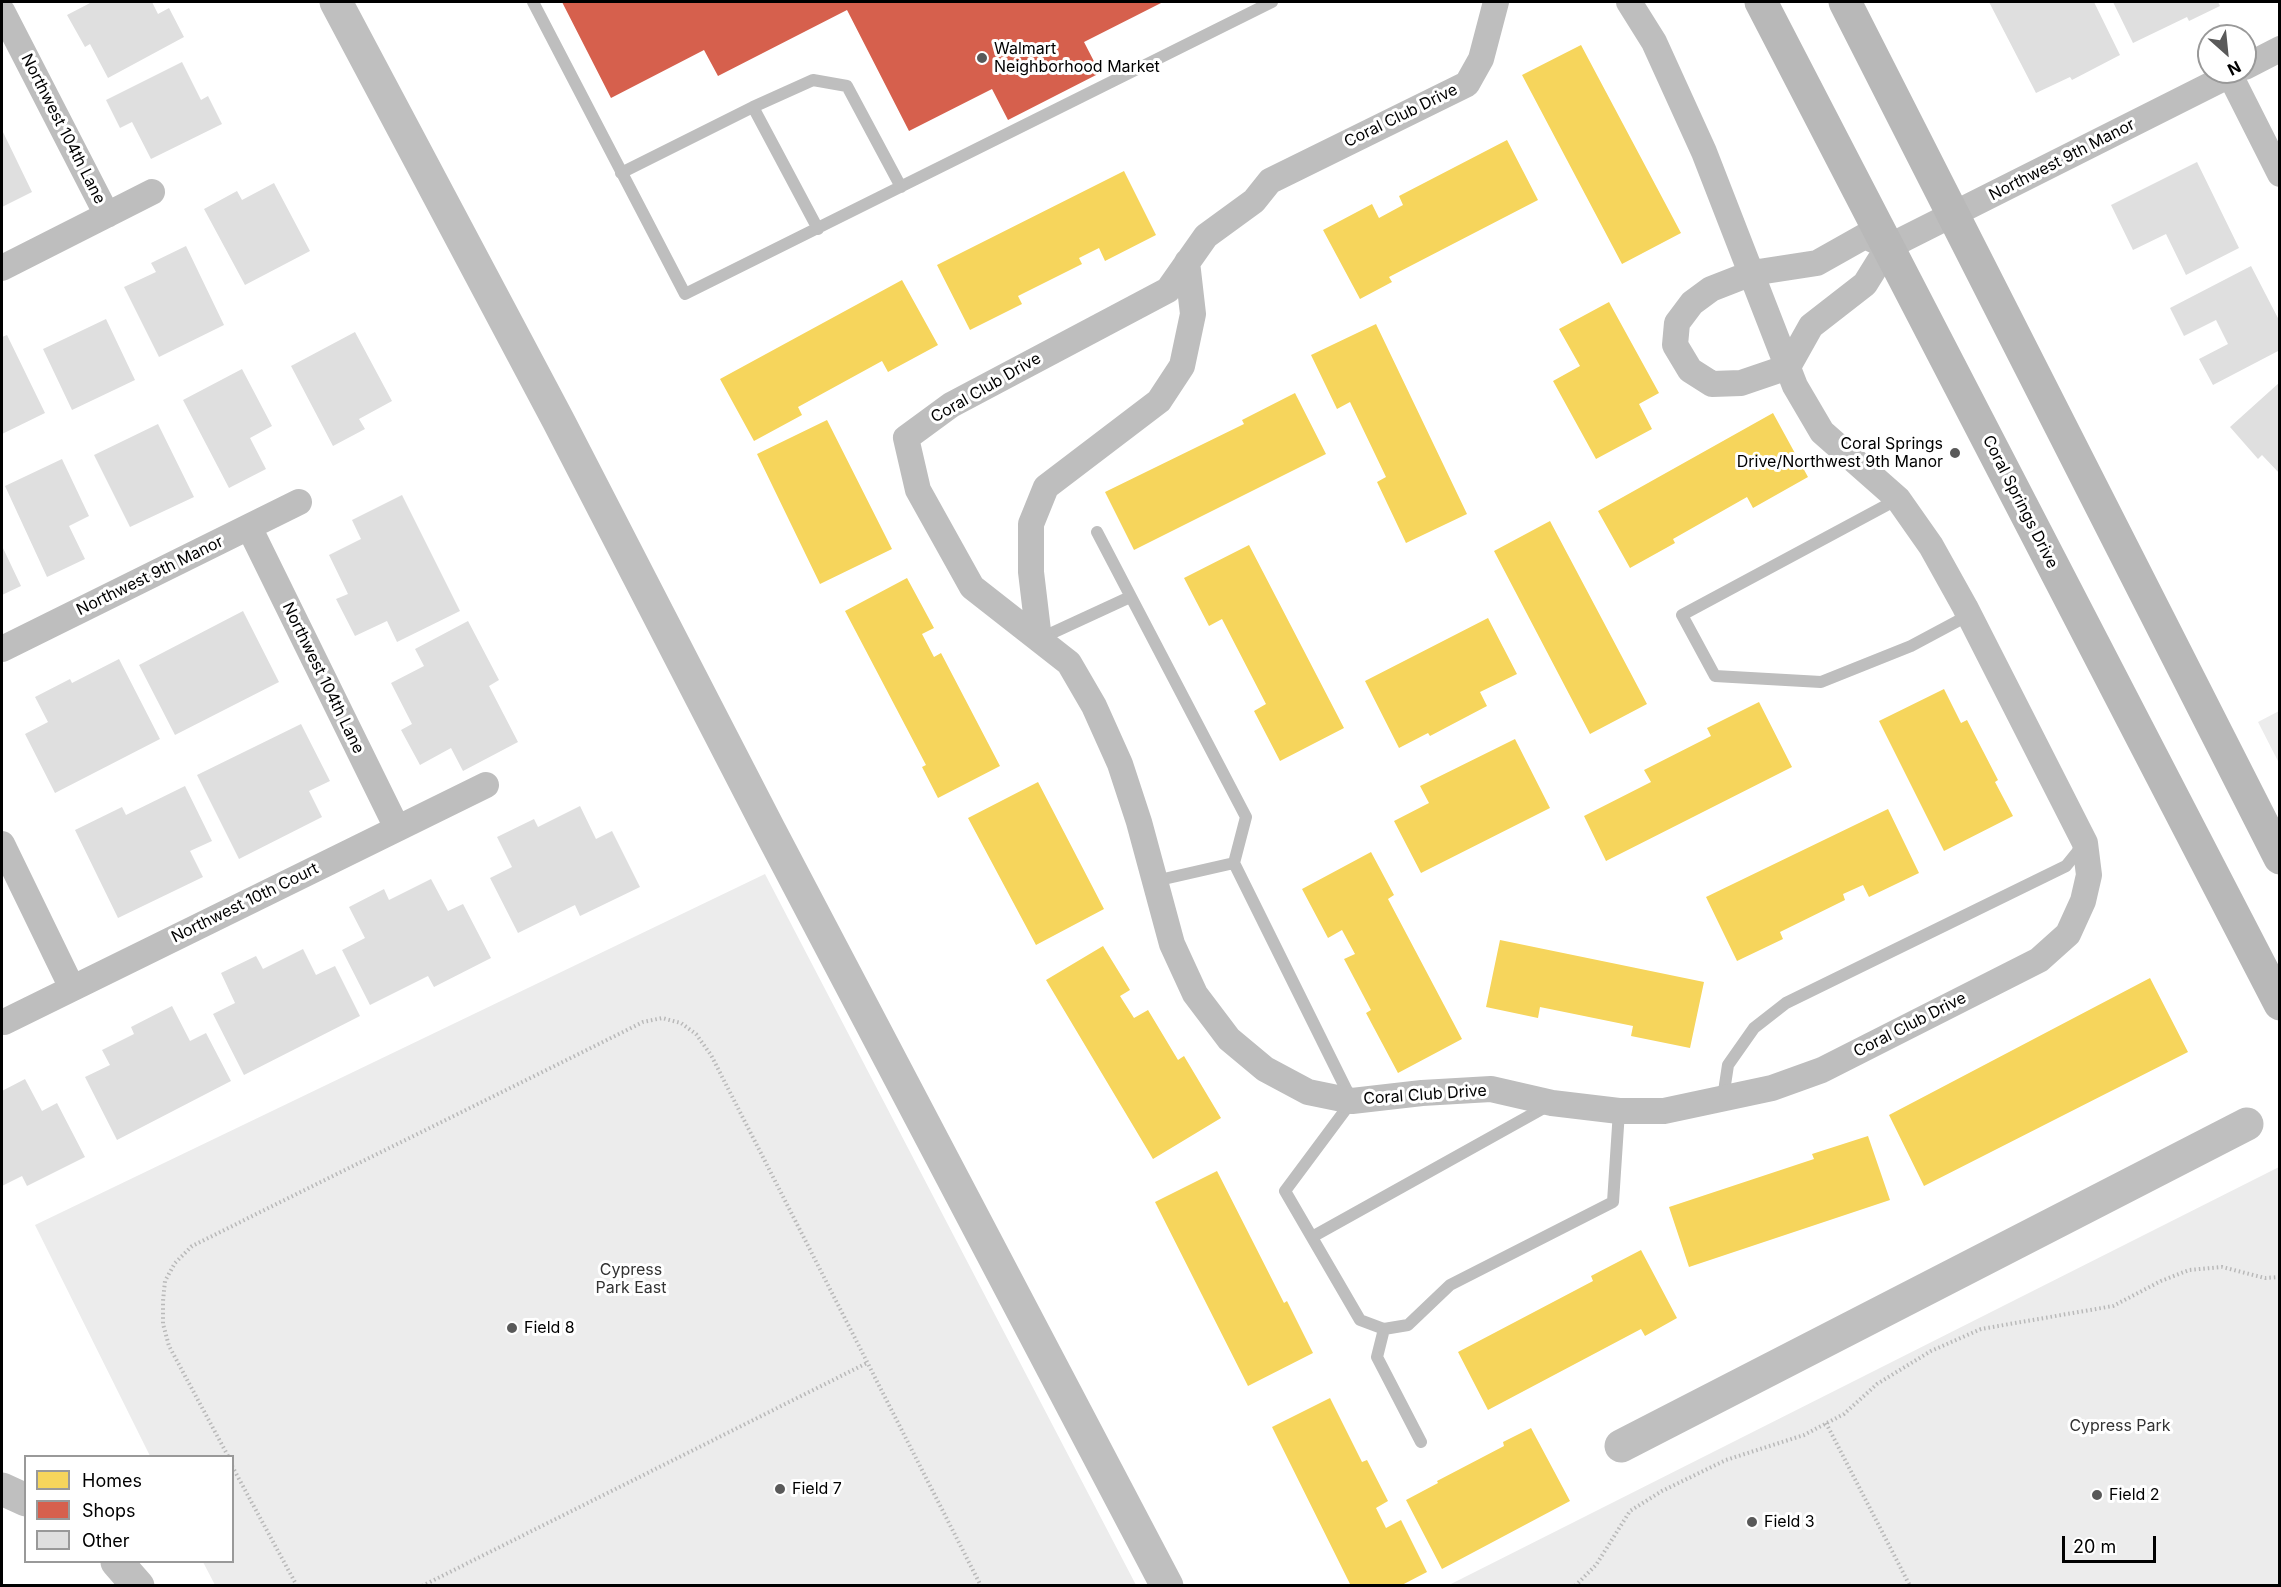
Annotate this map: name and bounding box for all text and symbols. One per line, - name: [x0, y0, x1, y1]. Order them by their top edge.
- north arrow: [2197, 24, 2257, 84]
- place label: Walmart Neighborhood Market: [994, 39, 1160, 77]
- street label: Northwest 104th Lane: [17, 51, 109, 207]
- marker: Walmart Neighborhood Market: [975, 51, 989, 65]
- text: N: [2224, 57, 2244, 80]
- street label: Coral Club Drive: [1341, 80, 1461, 152]
- street label: Northwest 9th Manor: [1986, 115, 2138, 205]
- street label: Coral Club Drive: [928, 349, 1044, 427]
- street label: Coral Springs Drive: [1978, 432, 2062, 572]
- place label: Coral Springs Drive/Northwest 9th Manor: [1737, 434, 1943, 472]
- marker: Coral Springs Drive/Northwest 9th Manor: [1948, 446, 1962, 460]
- street label: Northwest 9th Manor: [74, 532, 226, 620]
- street label: Northwest 104th Lane: [278, 599, 368, 757]
- street label: Northwest 10th Court: [168, 859, 322, 947]
- street label: Coral Club Drive: [1851, 988, 1969, 1062]
- street label: Coral Club Drive: [1363, 1081, 1487, 1109]
- park label: Cypress Park East: [595, 1260, 667, 1298]
- place label: Field 8: [524, 1318, 575, 1338]
- marker: Field 8: [505, 1321, 519, 1335]
- park label: Cypress Park: [2069, 1416, 2171, 1436]
- legend: [24, 1455, 234, 1563]
- text: Homes: [82, 1470, 142, 1491]
- place label: Field 7: [792, 1479, 842, 1499]
- marker: Field 7: [773, 1482, 787, 1496]
- place label: Field 2: [2109, 1485, 2160, 1505]
- marker: Field 2: [2090, 1488, 2104, 1502]
- text: Shops: [82, 1500, 136, 1521]
- place label: Field 3: [1764, 1512, 1815, 1532]
- marker: Field 3: [1745, 1515, 1759, 1529]
- scale bar: [2065, 1524, 2160, 1562]
- text: Other: [82, 1530, 130, 1551]
- text: 20 m: [2073, 1536, 2116, 1557]

